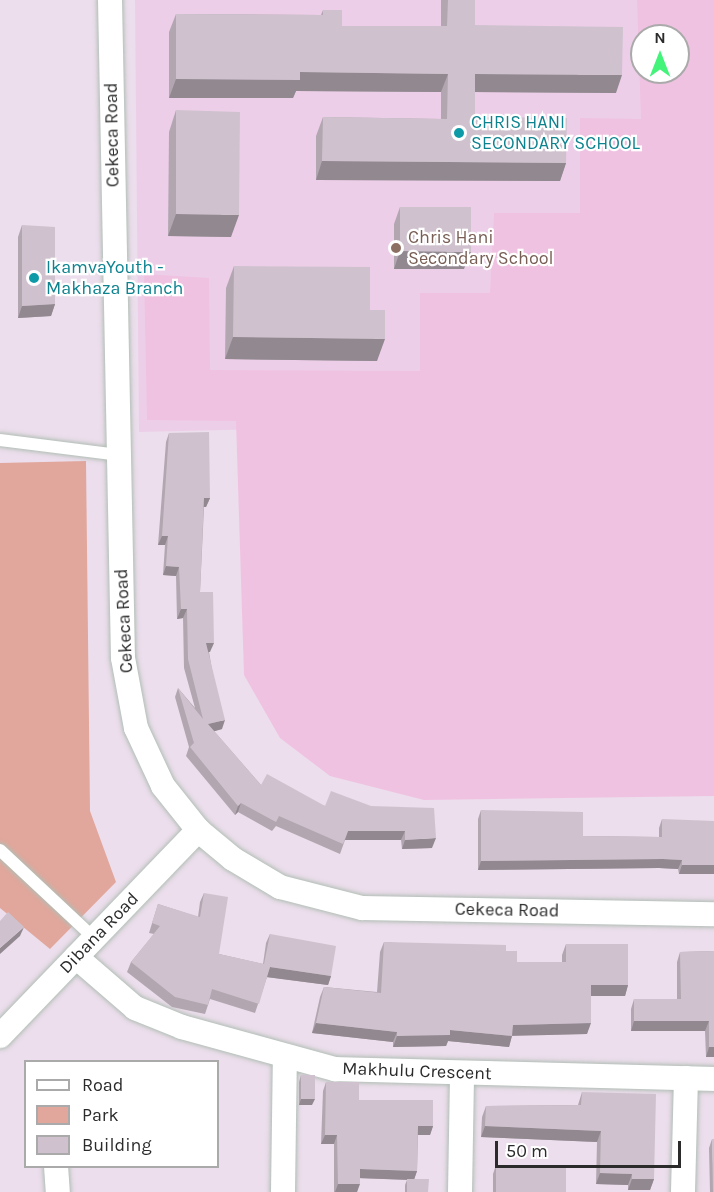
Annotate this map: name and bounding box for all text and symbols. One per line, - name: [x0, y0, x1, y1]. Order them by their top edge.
- north arrow: [630, 24, 690, 84]
- text: N: [654, 28, 666, 47]
- street label: Cekeca Road: [100, 83, 124, 187]
- place label: CHRIS HANI SECONDARY SCHOOL: [471, 112, 640, 154]
- marker: CHRIS HANI SECONDARY SCHOOL: [452, 126, 466, 140]
- place label: Chris Hani Secondary School: [408, 227, 554, 270]
- marker: Chris Hani Secondary School: [389, 241, 403, 255]
- place label: IkamvaYouth - Makhaza Branch: [46, 257, 183, 300]
- marker: IkamvaYouth - Makhaza Branch: [27, 271, 41, 285]
- street label: Cekeca Road: [110, 568, 138, 674]
- street label: Dibana Road: [55, 888, 143, 978]
- street label: Cekeca Road: [455, 898, 559, 922]
- street label: Makhulu Crescent: [342, 1058, 492, 1084]
- legend: [24, 1060, 219, 1168]
- text: Road: [82, 1074, 123, 1096]
- text: Park: [82, 1104, 119, 1126]
- scale bar: [498, 1129, 684, 1167]
- text: Building: [82, 1134, 152, 1156]
- text: 50 m: [506, 1140, 548, 1162]

